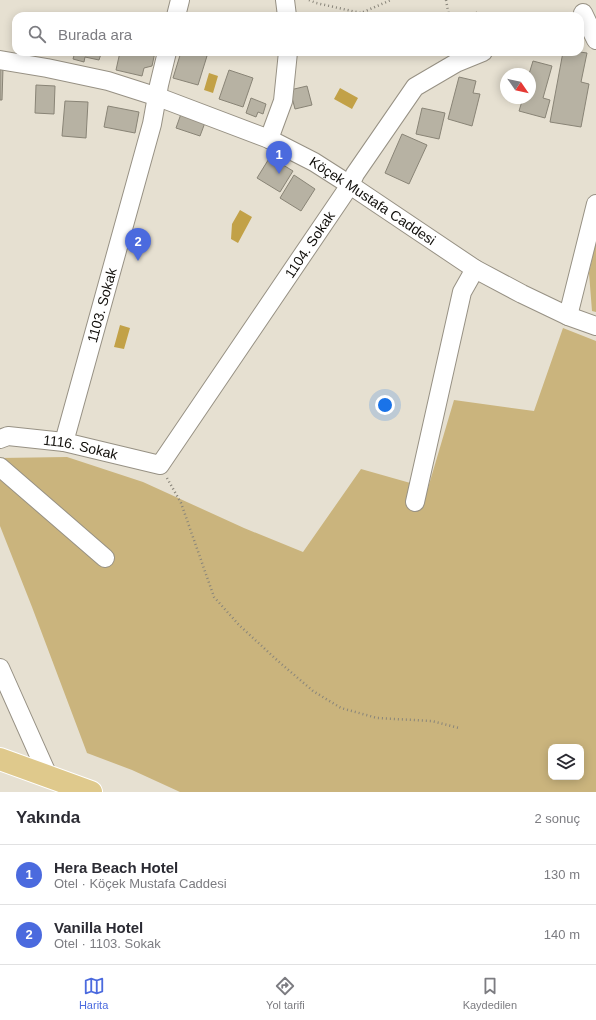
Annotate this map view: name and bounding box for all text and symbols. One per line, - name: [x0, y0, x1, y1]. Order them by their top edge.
- search box: [12, 12, 584, 56]
- icon: search: [26, 23, 48, 45]
- text: Burada ara: [58, 26, 132, 43]
- north arrow: [500, 68, 536, 104]
- pin: 1: [266, 141, 292, 174]
- street label: Köçek Mustafa Caddesi: [307, 153, 439, 248]
- street label: 1104. Sokak: [281, 207, 338, 281]
- pin: 2: [125, 228, 151, 261]
- street label: 1103. Sokak: [84, 265, 120, 344]
- your location: [375, 395, 395, 415]
- street label: 1116. Sokak: [42, 432, 120, 463]
- map controls: [548, 744, 584, 780]
- button: layers: [548, 744, 584, 780]
- text: Yakında: [16, 808, 80, 827]
- text: 2 sonuç: [534, 811, 580, 826]
- text: Hera Beach Hotel: [54, 859, 178, 876]
- text: 1: [25, 867, 33, 882]
- text: 130 m: [544, 867, 580, 882]
- text: Otel · Köçek Mustafa Caddesi: [54, 876, 227, 891]
- text: Vanilla Hotel: [54, 919, 143, 936]
- text: 2: [25, 927, 33, 942]
- text: 140 m: [544, 927, 580, 942]
- text: Otel · 1103. Sokak: [54, 936, 161, 951]
- tab: Harita: [79, 975, 108, 1011]
- tab: Yol tarifi: [266, 975, 305, 1011]
- tab: Kaydedilen: [463, 975, 517, 1011]

